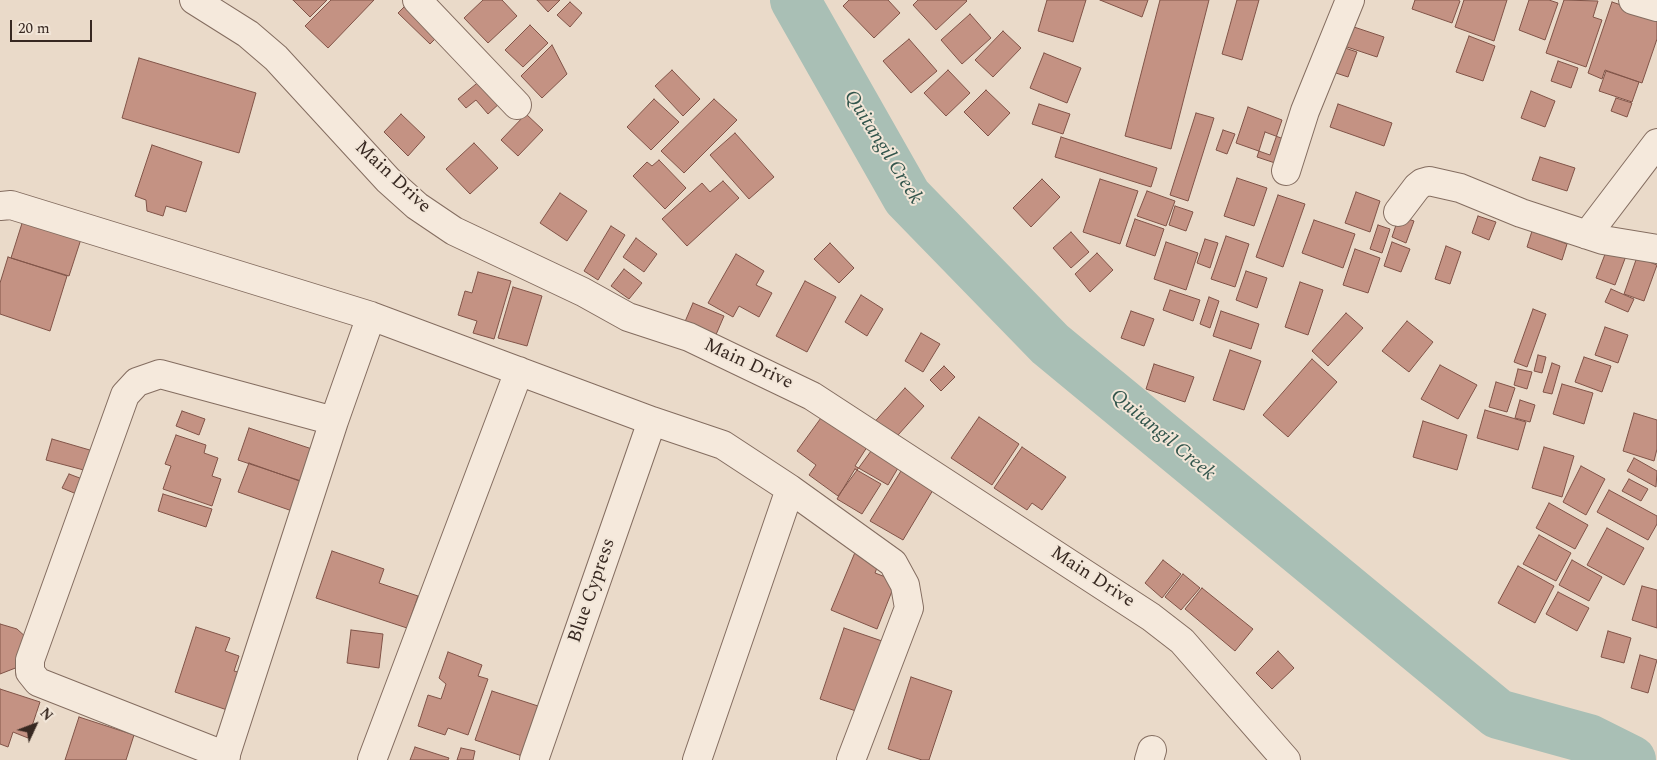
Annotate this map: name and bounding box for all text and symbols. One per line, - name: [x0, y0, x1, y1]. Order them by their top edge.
- scale bar: [12, 10, 95, 42]
- text: 20 m: [18, 17, 50, 40]
- water label: Quitangil Creek: [837, 87, 927, 209]
- street label: Main Drive: [349, 137, 435, 219]
- street label: Main Drive: [700, 334, 796, 396]
- water label: Quitangil Creek: [1105, 385, 1219, 487]
- street label: Blue Cypress: [564, 536, 622, 646]
- street label: Main Drive: [1046, 542, 1138, 614]
- north arrow: [10, 700, 60, 750]
- text: N: [35, 703, 58, 726]

